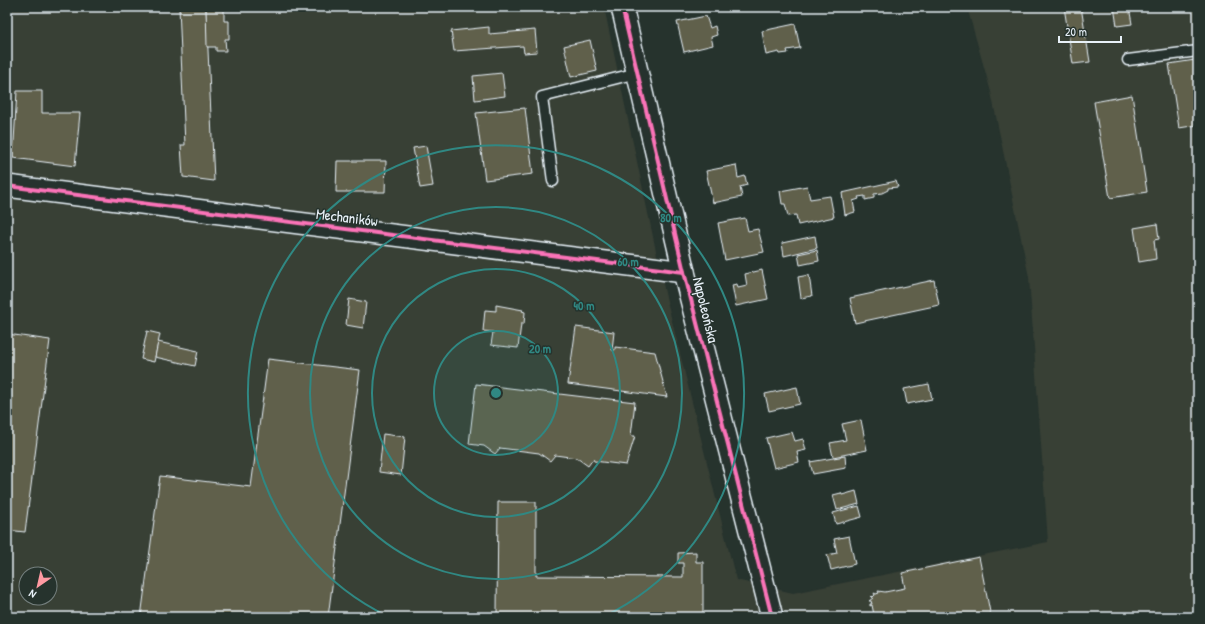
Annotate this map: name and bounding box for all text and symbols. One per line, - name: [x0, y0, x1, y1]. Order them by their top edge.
- scale bar: [1059, 18, 1121, 44]
- text: 20 m: [1065, 23, 1087, 40]
- street label: Mechaników: [315, 203, 379, 231]
- text: 80 m: [660, 209, 682, 226]
- text: 60 m: [617, 253, 639, 270]
- street label: Napoleońska: [688, 275, 724, 345]
- text: 40 m: [574, 297, 594, 314]
- text: 20 m: [529, 340, 551, 357]
- centre of rings: [489, 386, 503, 400]
- north arrow: [18, 566, 58, 606]
- text: N: [26, 587, 39, 602]

